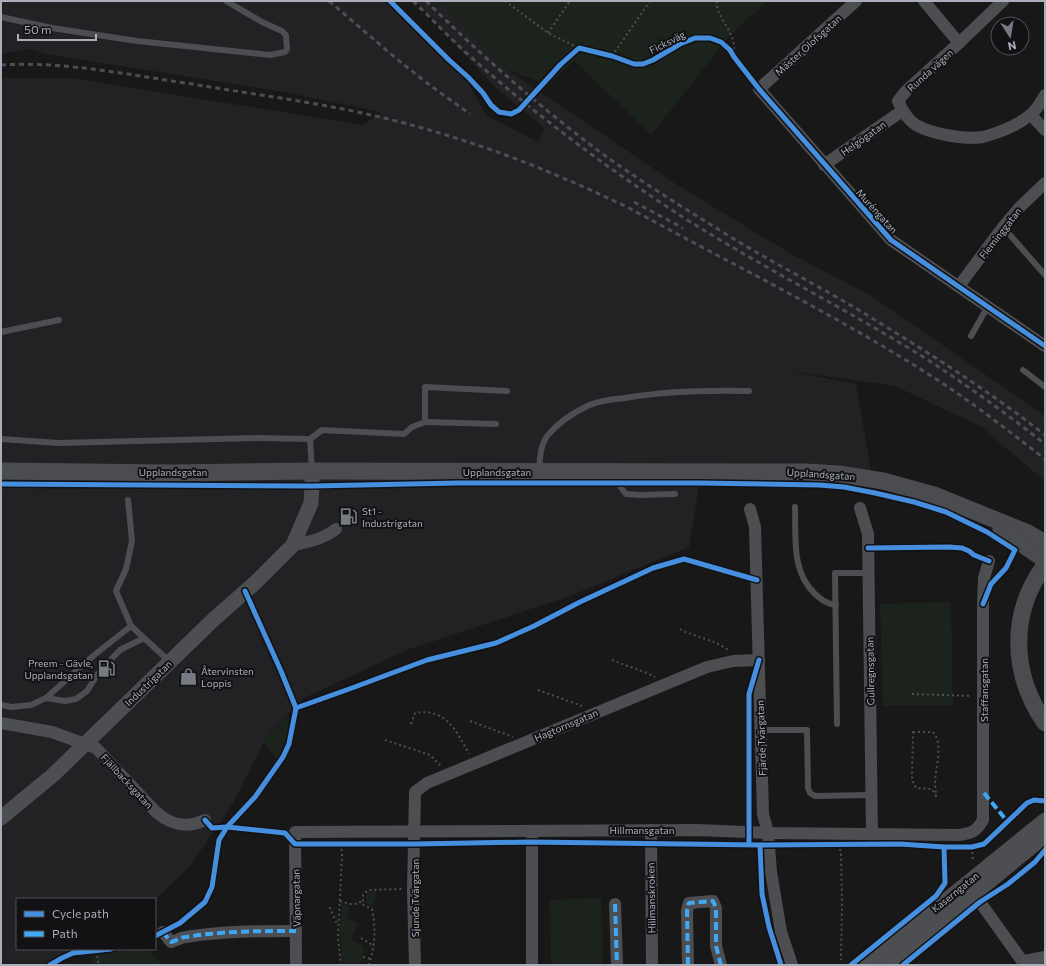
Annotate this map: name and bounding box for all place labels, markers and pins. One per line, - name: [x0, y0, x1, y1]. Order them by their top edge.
- place label: St1 - Industrigatan: [362, 505, 423, 529]
- fuel station icon: St1 - Industrigatan: [339, 507, 359, 527]
- place label: Preem - Gävle, Upplandsgatan: [24, 657, 93, 681]
- fuel station icon: Preem - Gävle, Upplandsgatan: [96, 659, 116, 679]
- place label: Återvinsten Loppis: [201, 665, 254, 689]
- shop icon: Återvinsten Loppis: [178, 667, 198, 687]

